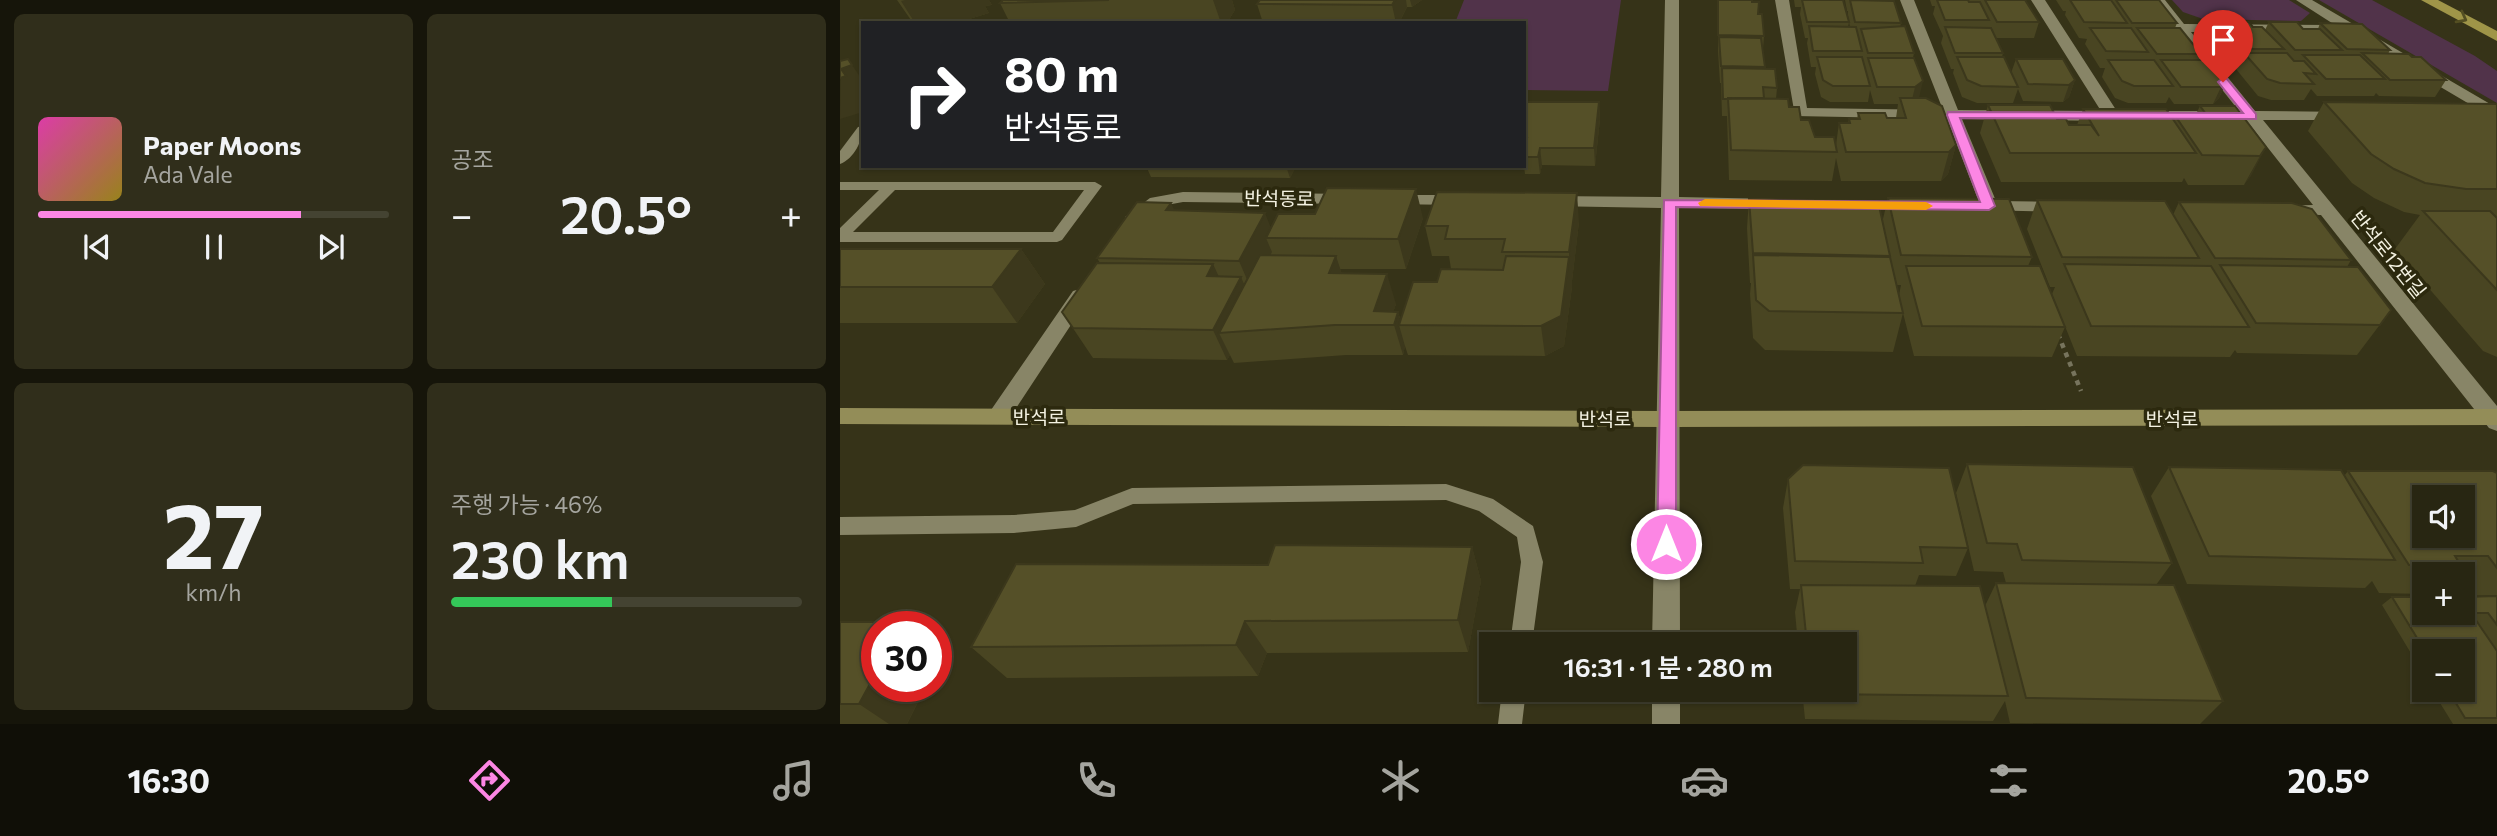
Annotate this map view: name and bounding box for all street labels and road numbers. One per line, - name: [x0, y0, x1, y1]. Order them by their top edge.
- street label: 반석동로: [1244, 186, 1314, 210]
- street label: 반석로12번길: [2347, 206, 2431, 302]
- street label: 반석로: [1013, 405, 1065, 428]
- street label: 반석로: [1579, 407, 1631, 430]
- street label: 반석로: [2146, 407, 2198, 430]

